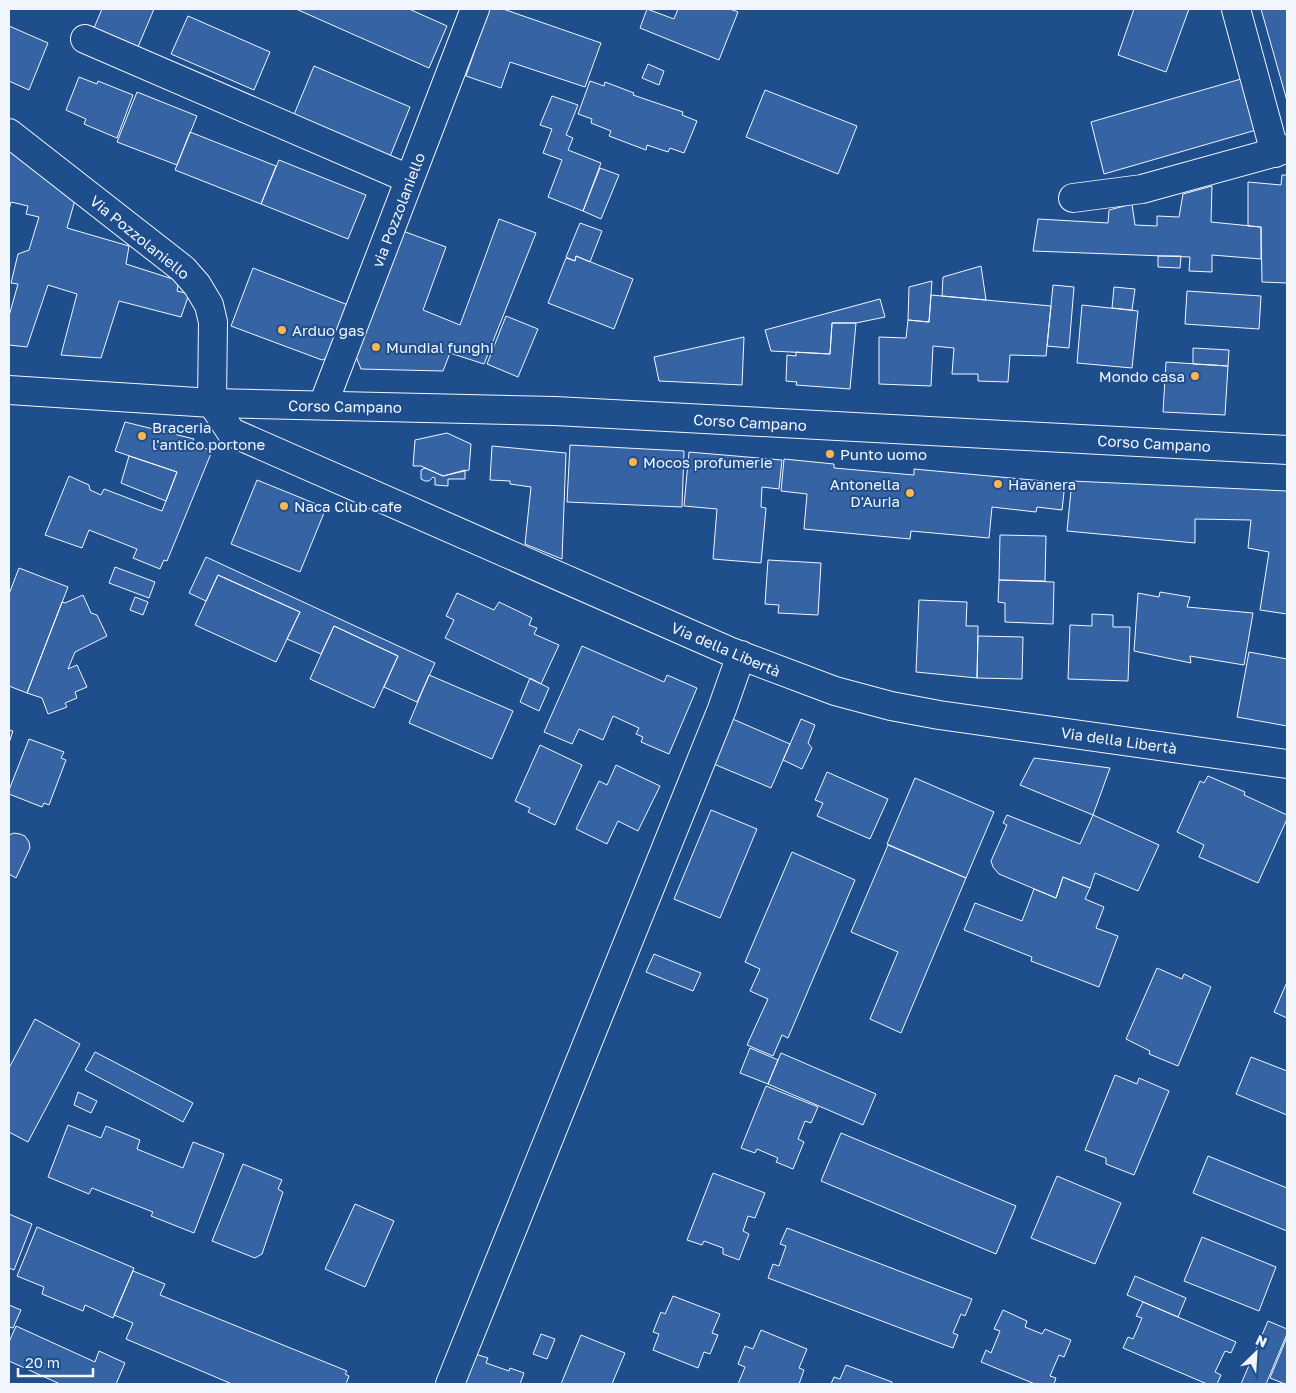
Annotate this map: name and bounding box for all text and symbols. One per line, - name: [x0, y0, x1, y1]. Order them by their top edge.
- street label: via Pozzolaniello: [368, 150, 428, 270]
- street label: Via Pozzolaniello: [87, 191, 193, 283]
- place label: Arduo gas: [292, 321, 365, 339]
- marker: Arduo gas: [276, 324, 288, 336]
- place label: Mundial funghi: [386, 338, 494, 356]
- marker: Mundial funghi: [370, 341, 382, 353]
- place label: Mondo casa: [1099, 367, 1185, 385]
- marker: Mondo casa: [1189, 370, 1201, 382]
- street label: Corso Campano: [288, 396, 402, 416]
- street label: Corso Campano: [693, 410, 807, 434]
- place label: Braceria l'antico portone: [152, 418, 266, 453]
- marker: Braceria l'antico portone: [136, 430, 148, 442]
- street label: Corso Campano: [1097, 431, 1211, 455]
- place label: Punto uomo: [840, 445, 927, 463]
- marker: Punto uomo: [824, 448, 836, 460]
- place label: Mocos profumerie: [643, 453, 773, 471]
- marker: Mocos profumerie: [627, 456, 639, 468]
- place label: Antonella D'Auria: [830, 475, 900, 510]
- place label: Havanera: [1008, 475, 1076, 493]
- marker: Havanera: [992, 478, 1004, 490]
- marker: Antonella D'Auria: [904, 487, 916, 499]
- place label: Naca Club cafe: [294, 497, 402, 515]
- marker: Naca Club cafe: [278, 500, 290, 512]
- street label: Via della Libertà: [669, 618, 783, 680]
- street label: Via della Libertà: [1060, 723, 1178, 757]
- north arrow: [1231, 1328, 1281, 1378]
- text: N: [1253, 1331, 1270, 1351]
- scale bar: [18, 1346, 92, 1378]
- text: 20 m: [25, 1353, 60, 1371]

